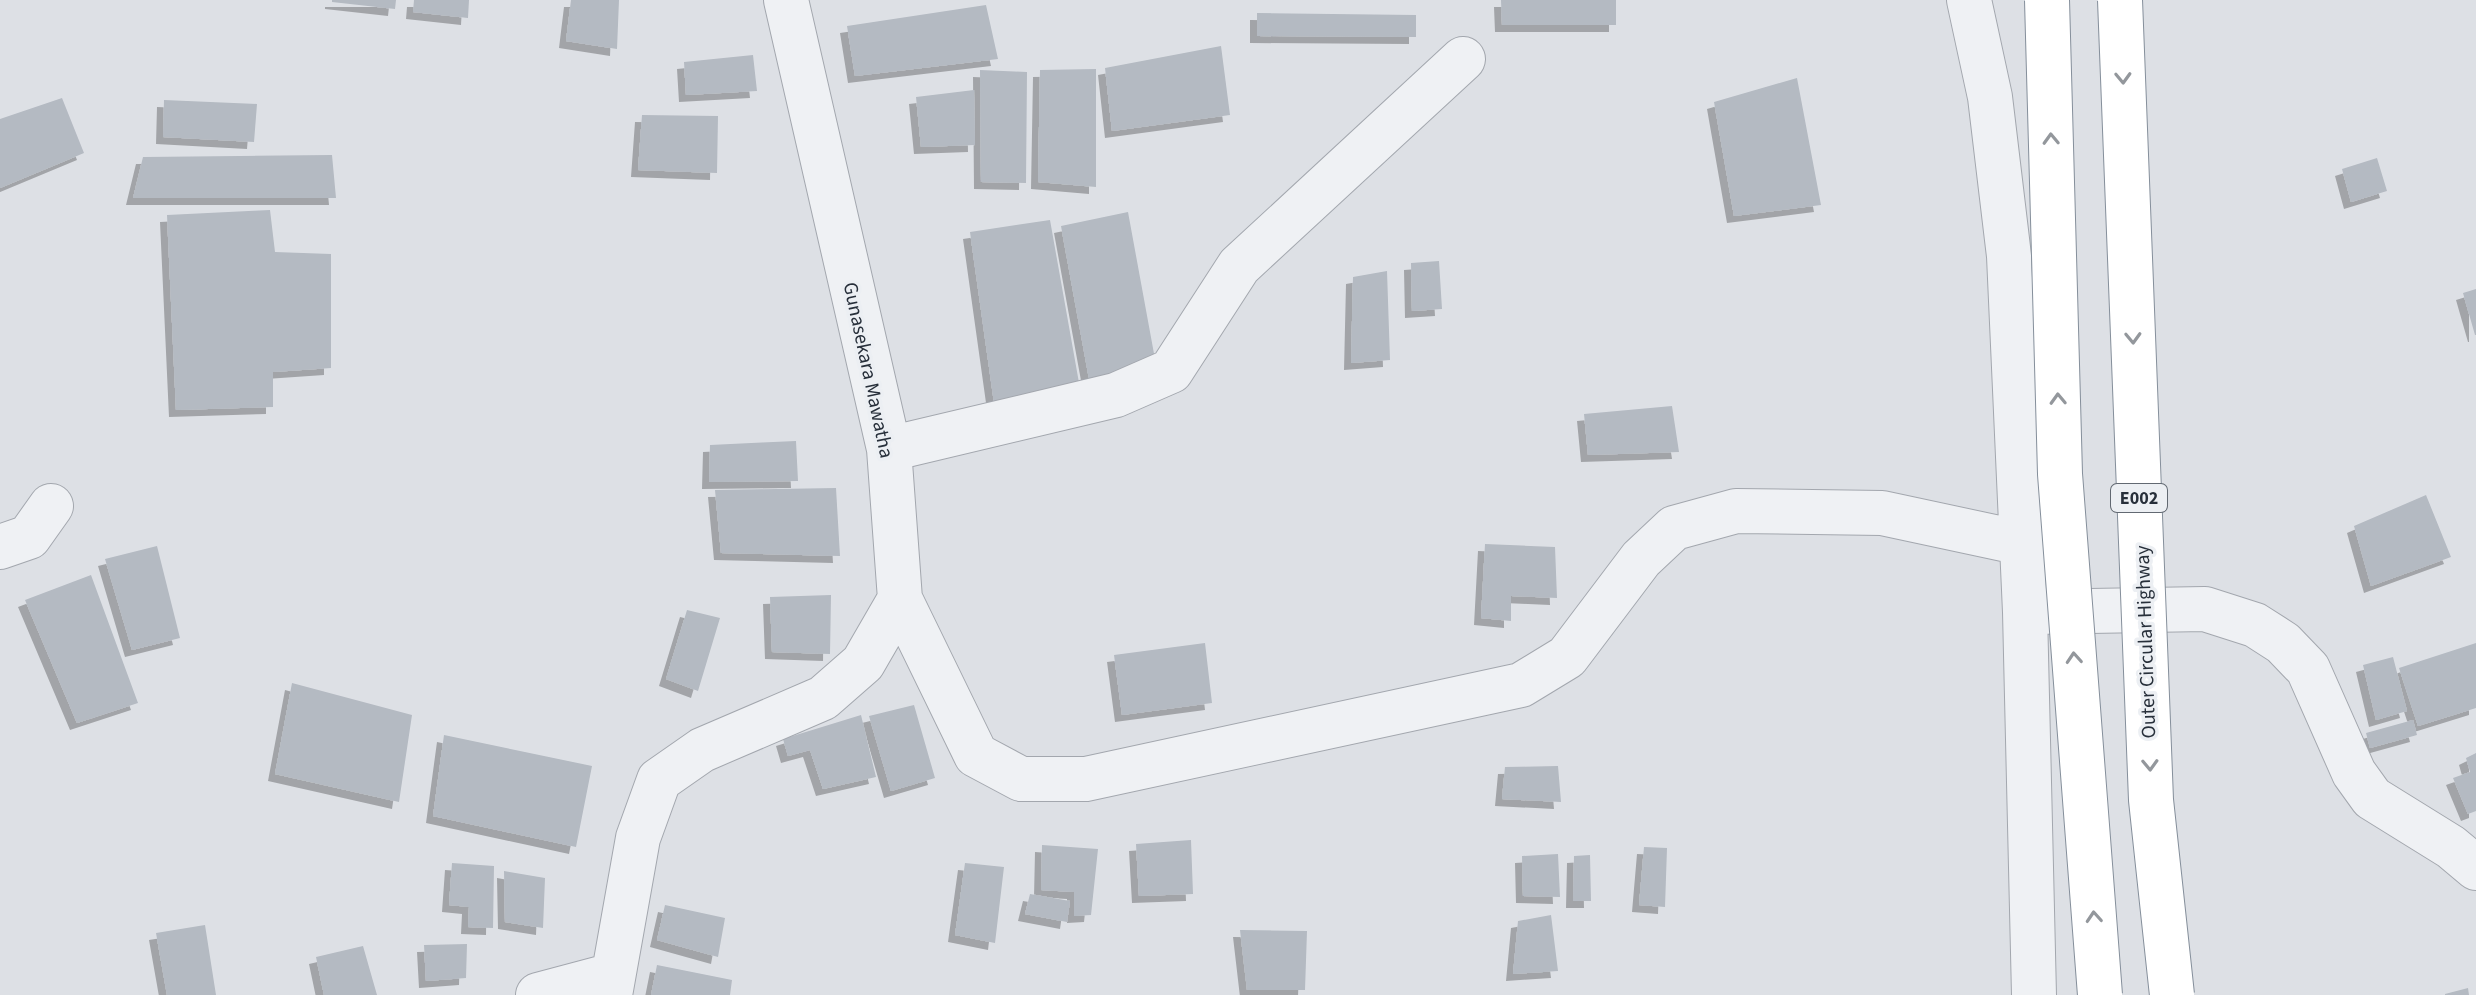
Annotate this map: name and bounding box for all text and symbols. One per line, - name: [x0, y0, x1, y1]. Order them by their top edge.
- one-way arrow: [2114, 72, 2131, 85]
- one-way arrow: [2042, 132, 2059, 145]
- street label: Gunasekara Mawatha: [836, 280, 900, 461]
- one-way arrow: [2125, 332, 2142, 345]
- one-way arrow: [2050, 392, 2067, 405]
- road number: E002: [2111, 484, 2167, 512]
- street label: Outer Circular Highway: [2129, 544, 2163, 739]
- one-way arrow: [2066, 651, 2083, 664]
- one-way arrow: [2141, 759, 2158, 772]
- one-way arrow: [2086, 910, 2103, 923]

